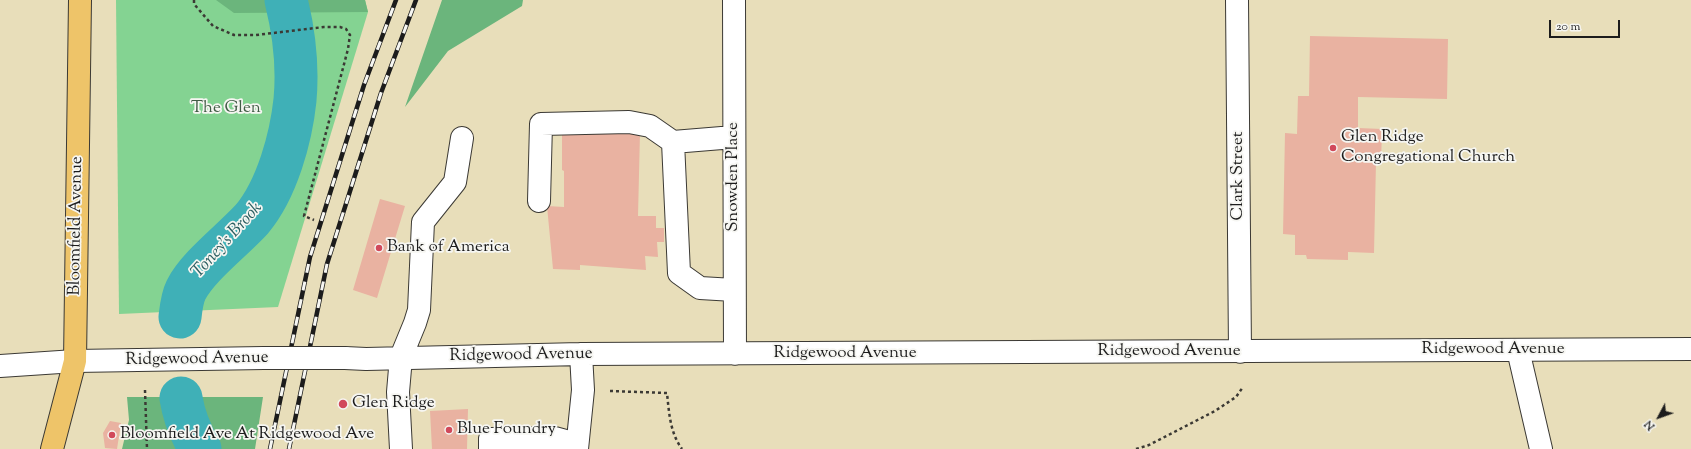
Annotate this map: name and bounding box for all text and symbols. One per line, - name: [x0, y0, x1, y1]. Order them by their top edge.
- scale bar: [1551, 12, 1622, 38]
- text: 20 m: [1556, 18, 1580, 36]
- park label: The Glen: [191, 99, 261, 119]
- street label: Snowden Place: [724, 122, 744, 232]
- place label: Glen Ridge Congregational Church: [1341, 128, 1515, 168]
- street label: Clark Street: [1229, 131, 1249, 221]
- marker: Glen Ridge Congregational Church: [1328, 143, 1338, 153]
- street label: Bloomfield Avenue: [66, 156, 88, 296]
- water label: Toney's Brook: [188, 198, 268, 284]
- place label: Bank of America: [387, 238, 510, 258]
- marker: Bank of America: [374, 243, 384, 253]
- street label: Ridgewood Avenue: [1421, 340, 1565, 360]
- street label: Ridgewood Avenue: [1097, 342, 1241, 362]
- street label: Ridgewood Avenue: [773, 344, 917, 364]
- street label: Ridgewood Avenue: [449, 345, 593, 367]
- street label: Ridgewood Avenue: [125, 349, 269, 371]
- place label: Glen Ridge: [352, 394, 435, 414]
- north arrow: [1639, 397, 1679, 437]
- marker: Glen Ridge: [337, 398, 349, 410]
- text: N: [1641, 416, 1659, 433]
- place label: Blue Foundry: [457, 420, 556, 440]
- place label: Bloomfield Ave At Ridgewood Ave: [120, 425, 374, 445]
- marker: Blue Foundry: [444, 425, 454, 435]
- marker: Bloomfield Ave At Ridgewood Ave: [107, 430, 117, 440]

